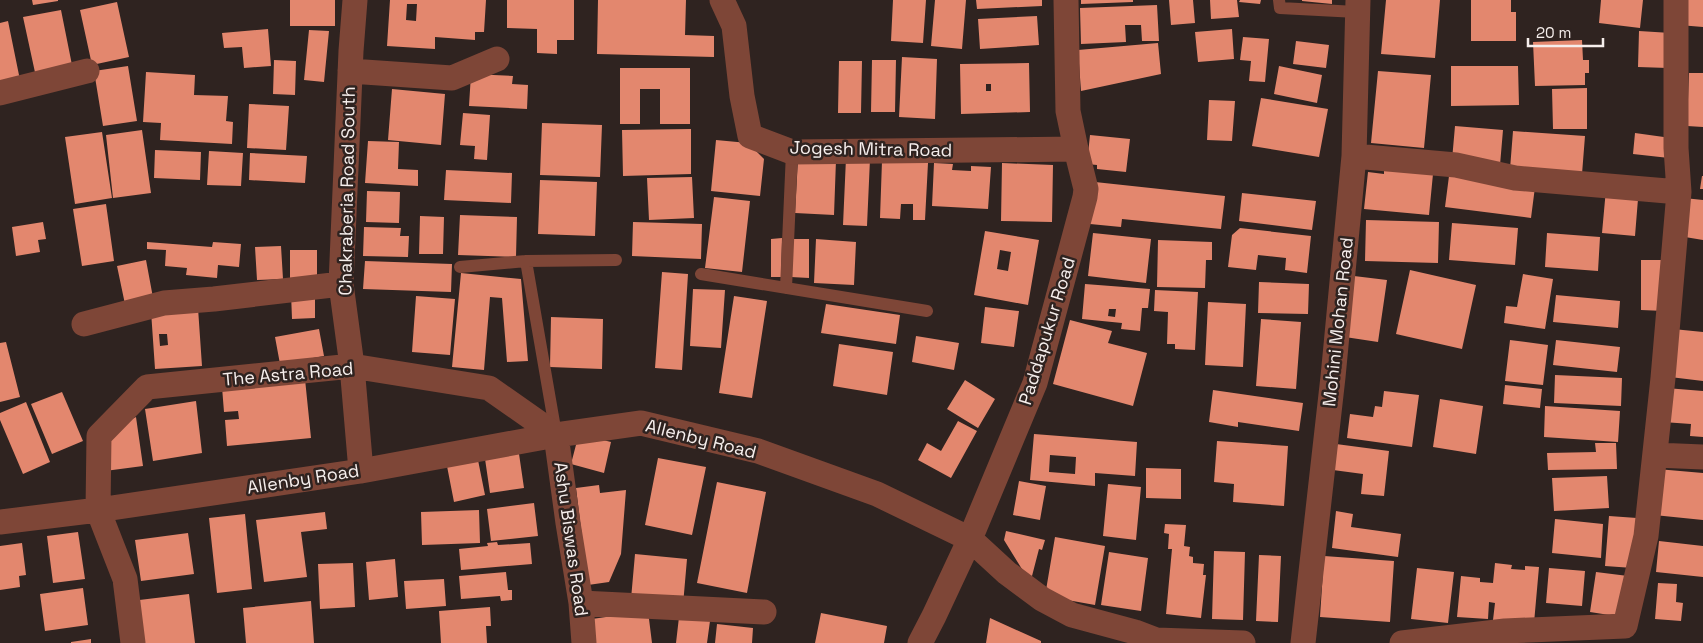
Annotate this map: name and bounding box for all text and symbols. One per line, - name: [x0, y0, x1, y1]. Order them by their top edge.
- scale bar: [1528, 15, 1603, 47]
- text: 20 m: [1536, 23, 1571, 42]
- street label: Chakraberia Road South: [333, 86, 360, 296]
- street label: Jogesh Mitra Road: [790, 136, 952, 161]
- street label: Mohini Mohan Road: [1317, 236, 1358, 408]
- street label: Paddapukur Road: [1013, 254, 1080, 407]
- street label: The Astra Road: [222, 356, 354, 391]
- street label: Allenby Road: [643, 414, 759, 463]
- street label: Allenby Road: [245, 458, 361, 499]
- street label: Ashu Biswas Road: [549, 460, 594, 618]

